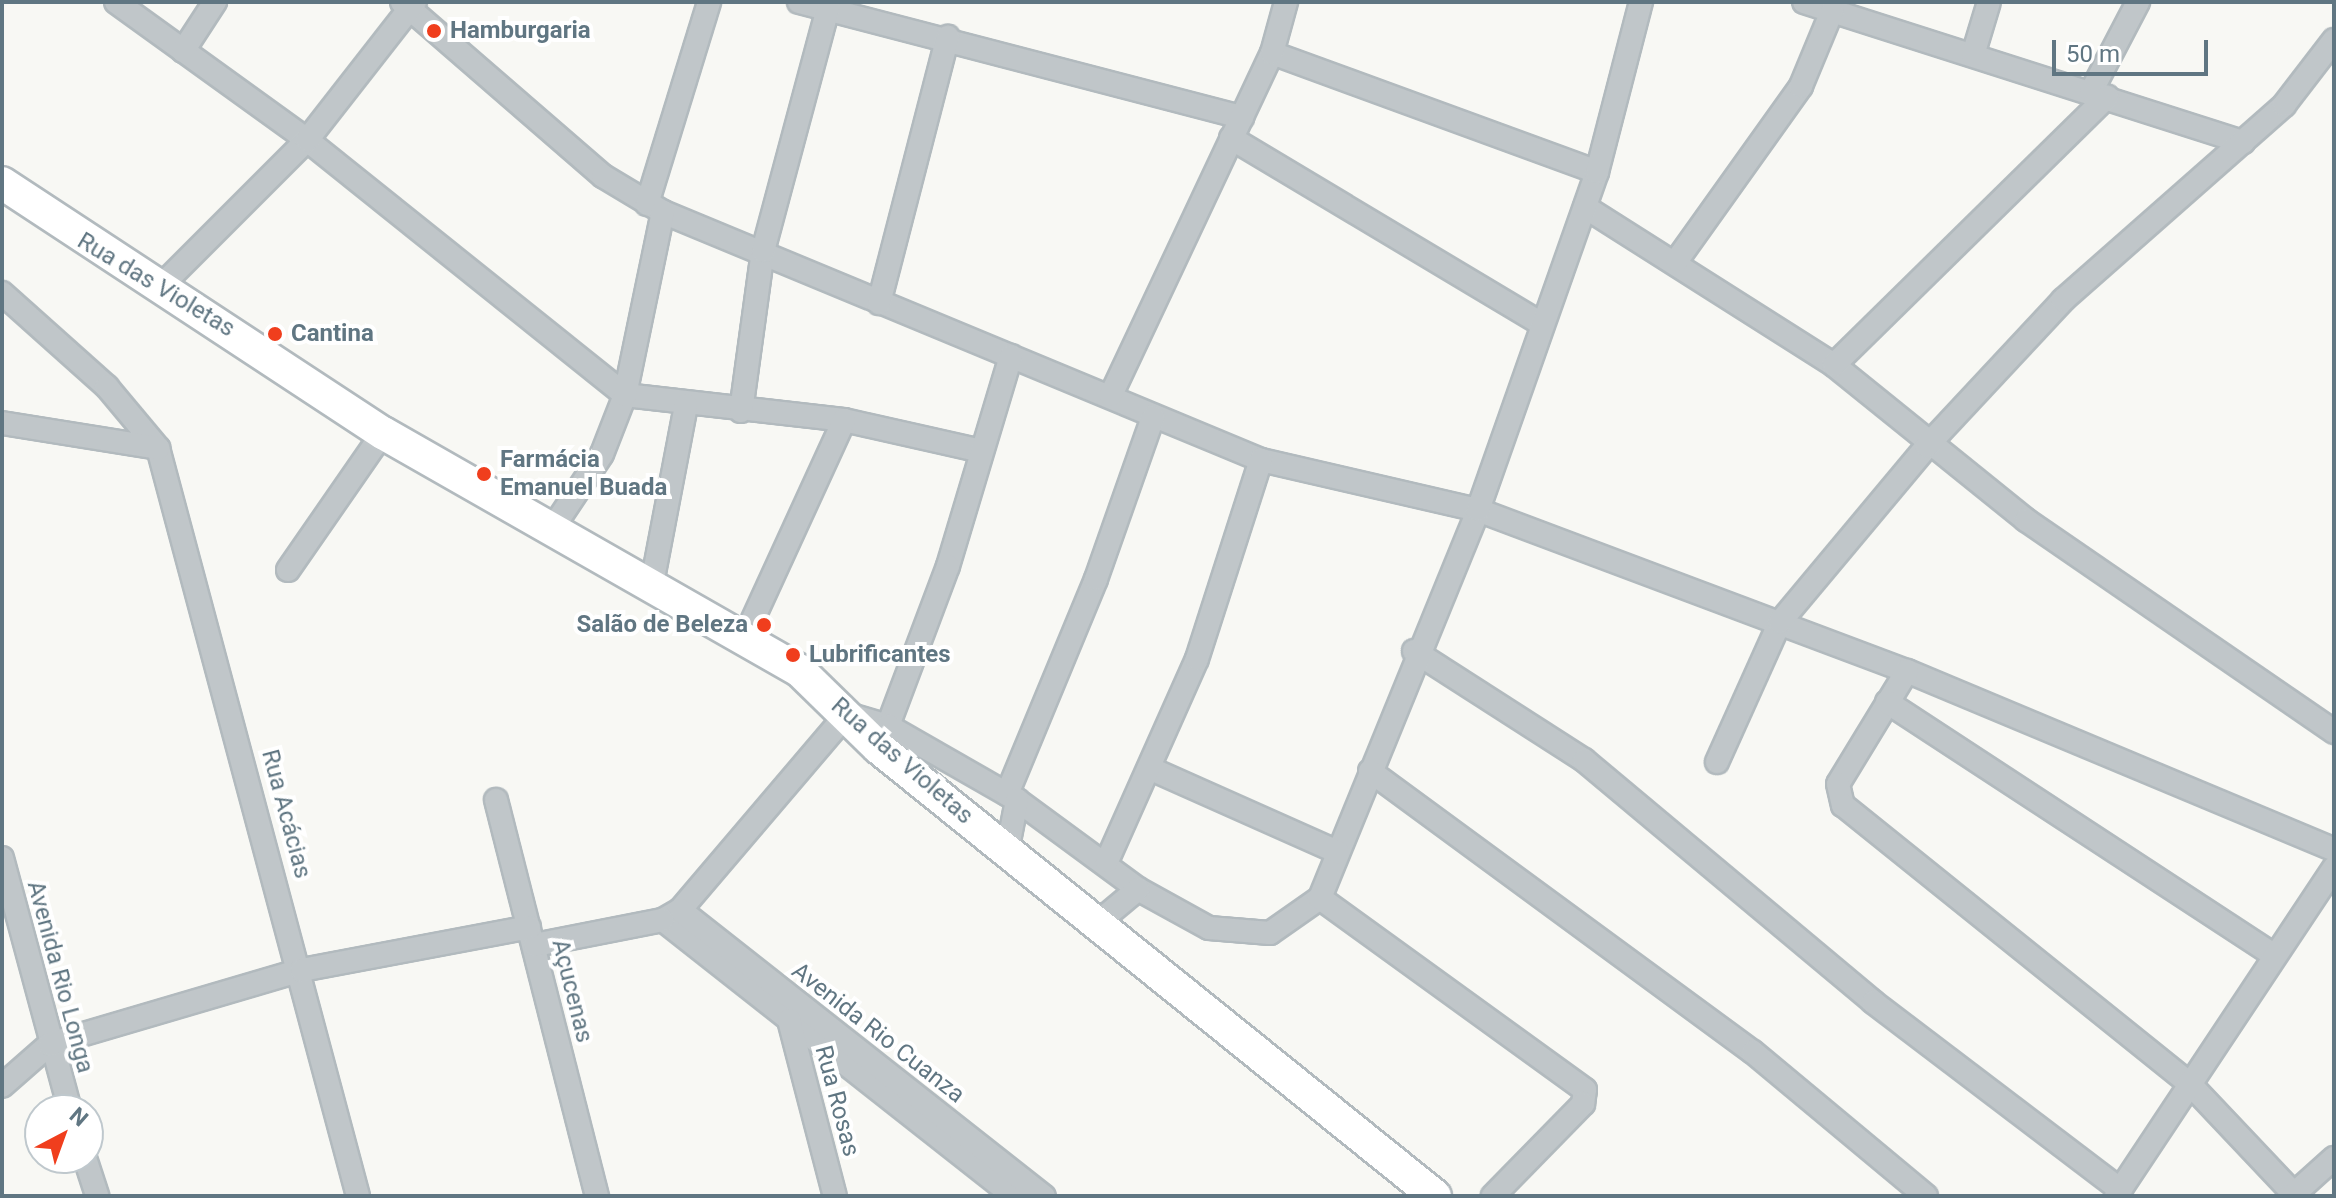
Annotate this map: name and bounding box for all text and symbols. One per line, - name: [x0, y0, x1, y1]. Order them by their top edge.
- place label: Hamburgaria: [450, 17, 591, 45]
- marker: Hamburgaria: [425, 22, 443, 40]
- scale bar: [2056, 24, 2212, 74]
- text: 50 m: [2066, 40, 2120, 68]
- street label: Rua das Violetas: [72, 227, 240, 343]
- place label: Cantina: [291, 320, 374, 348]
- marker: Cantina: [266, 325, 284, 343]
- place label: Farmácia Emanuel Buada: [500, 446, 667, 502]
- marker: Farmácia Emanuel Buada: [475, 465, 493, 483]
- place label: Salão de Beleza: [577, 611, 748, 639]
- marker: Salão de Beleza: [755, 616, 773, 634]
- place label: Lubrificantes: [809, 641, 951, 669]
- marker: Lubrificantes: [784, 646, 802, 664]
- street label: Rua das Violetas: [825, 692, 979, 830]
- street label: Rua Acácias: [255, 746, 317, 882]
- street label: Avenida Rio Longa: [21, 878, 99, 1076]
- street label: Açucenas: [545, 936, 599, 1046]
- street label: Avenida Rio Cuanza: [786, 957, 970, 1109]
- street label: Rua Rosas: [808, 1043, 866, 1159]
- north arrow: [24, 1094, 104, 1174]
- text: N: [65, 1102, 93, 1132]

